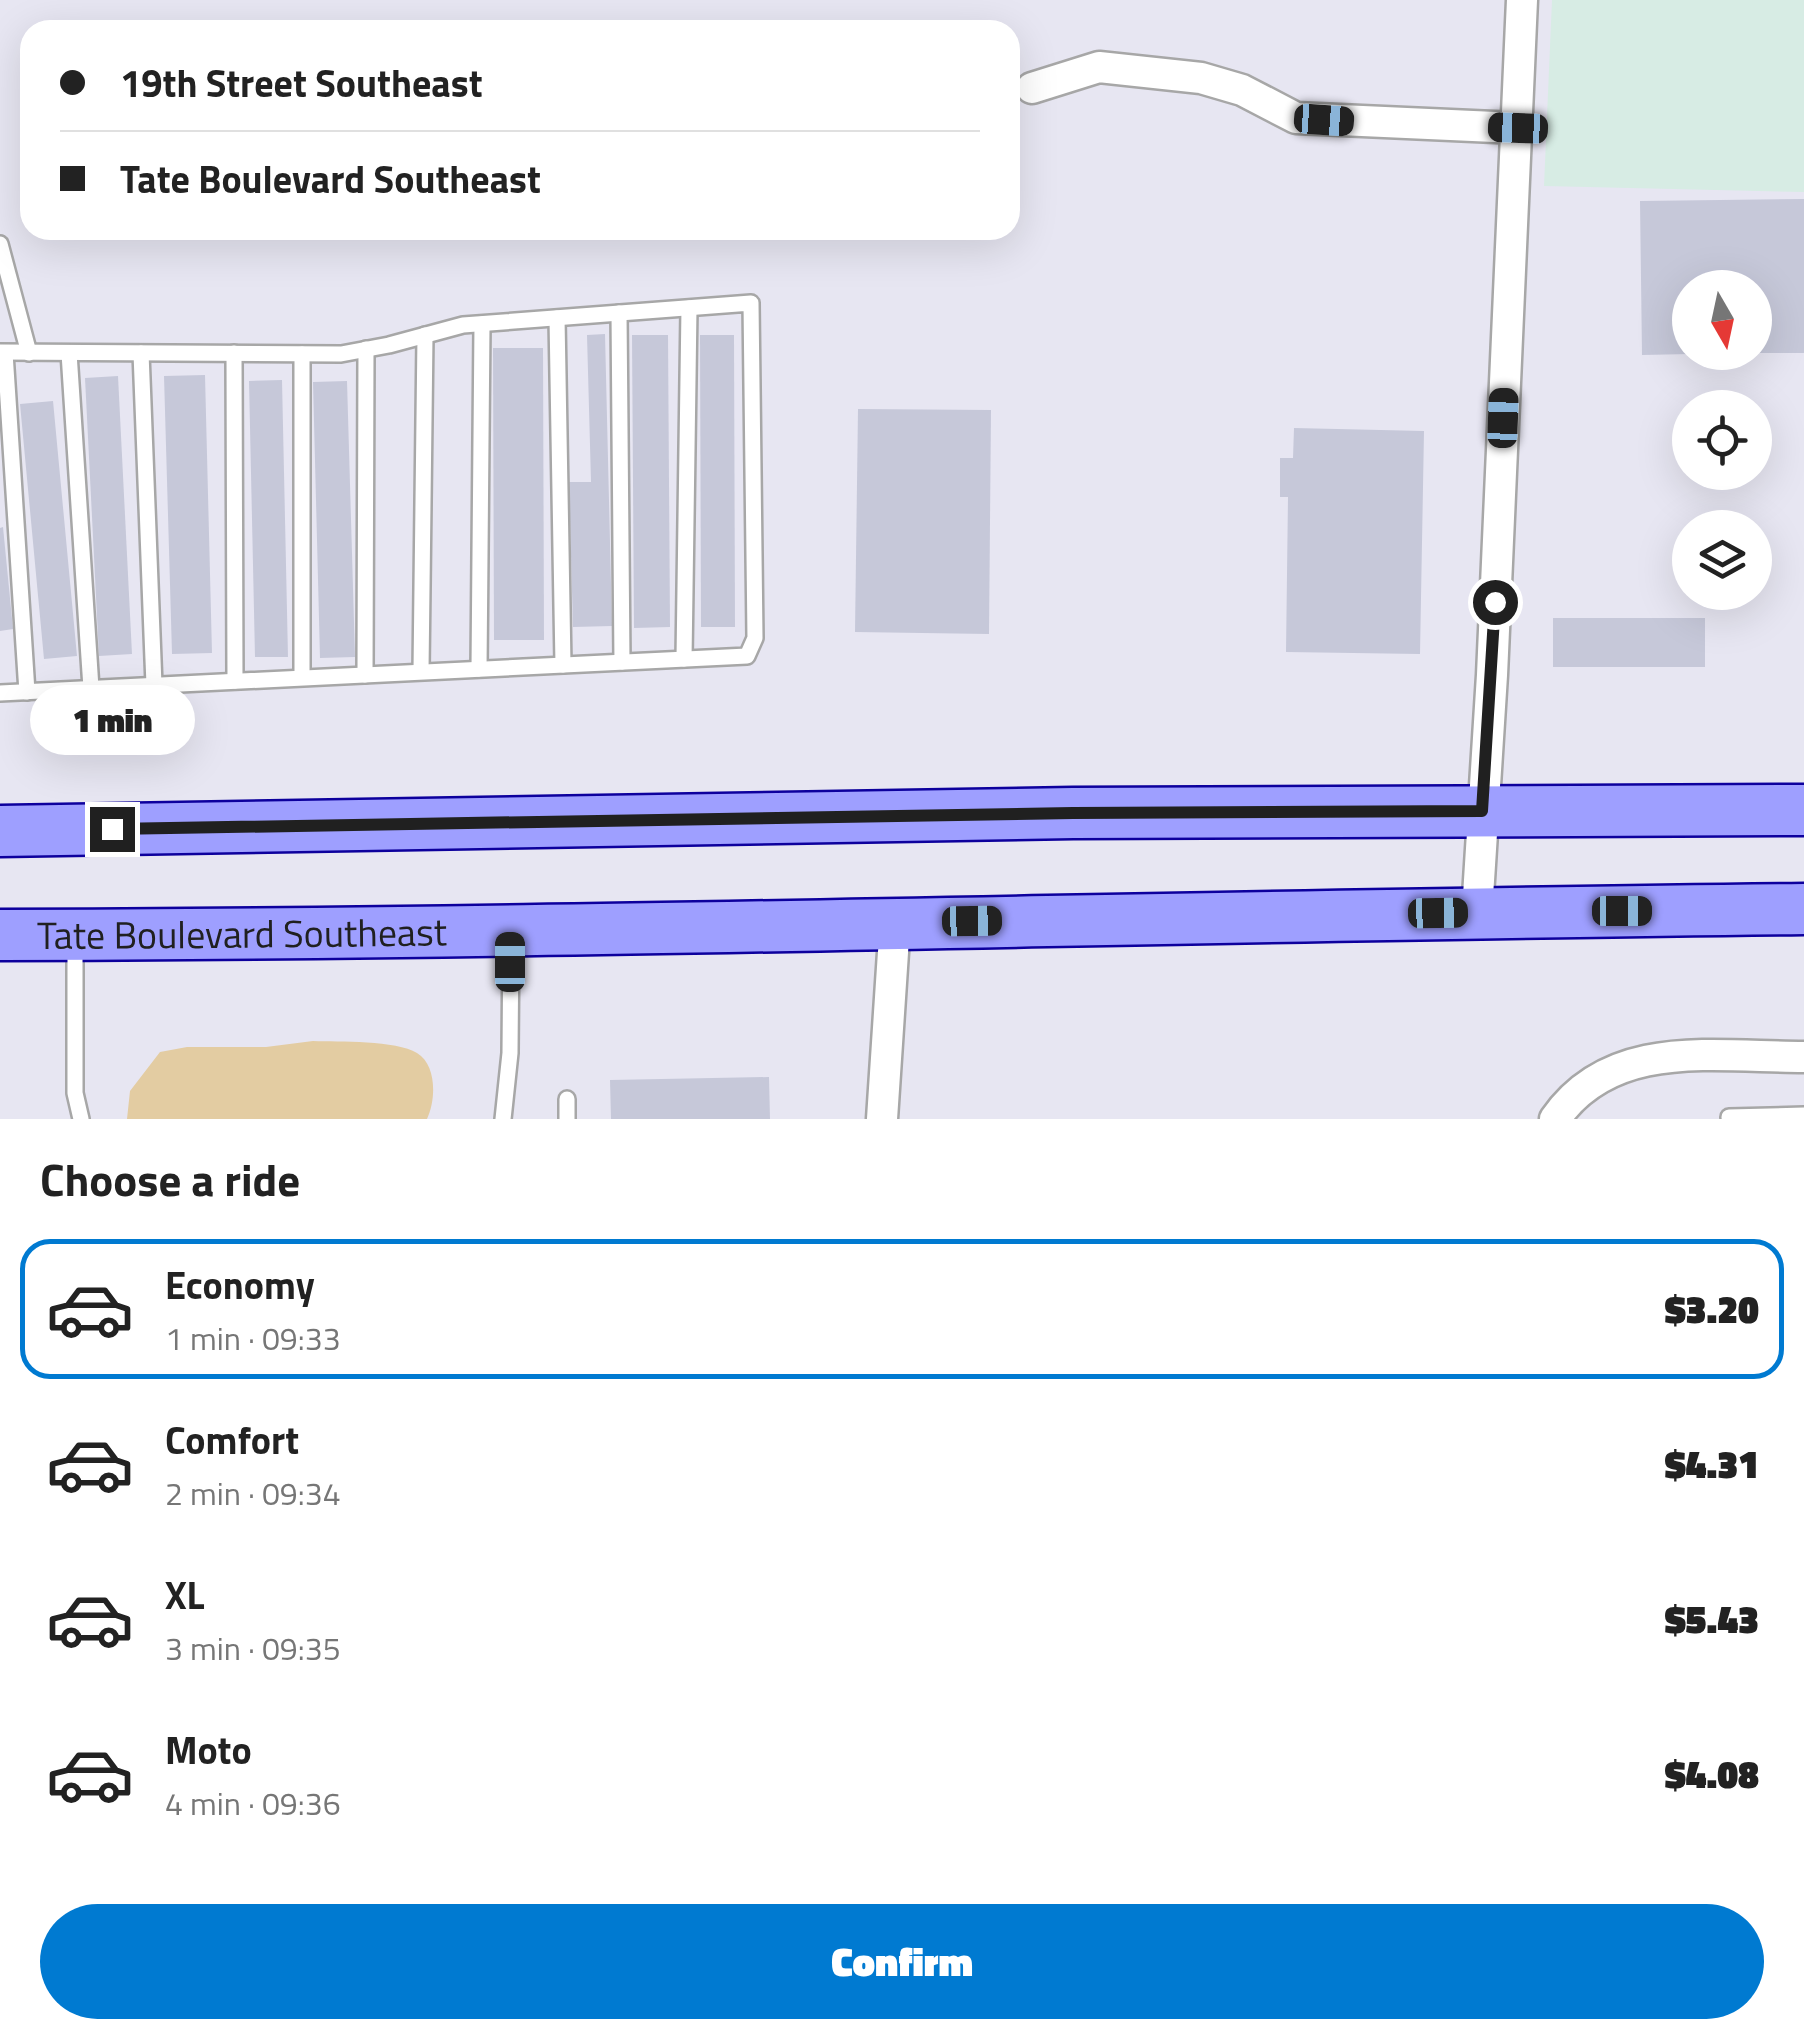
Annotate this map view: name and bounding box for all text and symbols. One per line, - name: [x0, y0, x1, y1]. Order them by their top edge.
- text: 19th Street Southeast: [120, 54, 482, 112]
- car: [1293, 103, 1355, 137]
- car: [1487, 112, 1549, 144]
- text: Tate Boulevard Southeast: [120, 150, 541, 208]
- north arrow: [1672, 270, 1772, 370]
- map controls: [1672, 270, 1772, 610]
- car: [1487, 387, 1519, 449]
- button: locate: [1672, 390, 1772, 490]
- button: layers: [1672, 510, 1772, 610]
- route start: [1473, 580, 1518, 625]
- callout: 1 min: [29, 684, 194, 754]
- text: 1 min: [73, 696, 152, 744]
- route end: [90, 807, 135, 852]
- car: [1592, 896, 1652, 926]
- car: [1408, 897, 1468, 929]
- street label: Tate Boulevard Southeast: [37, 902, 447, 964]
- car: [942, 905, 1002, 937]
- car: [495, 932, 525, 992]
- text: Choose a ride: [40, 1145, 300, 1213]
- text: Economy: [165, 1256, 315, 1314]
- icon: car: [45, 1264, 135, 1354]
- text: $3.20: [1665, 1280, 1759, 1338]
- text: 1 min · 09:33: [165, 1314, 341, 1362]
- text: Comfort: [165, 1411, 299, 1469]
- icon: car: [45, 1419, 135, 1509]
- text: $4.31: [1665, 1435, 1759, 1493]
- text: 2 min · 09:34: [165, 1469, 341, 1517]
- text: XL: [165, 1566, 205, 1624]
- icon: car: [45, 1574, 135, 1664]
- text: $5.43: [1665, 1590, 1759, 1648]
- text: 3 min · 09:35: [165, 1624, 341, 1672]
- text: Moto: [165, 1721, 252, 1779]
- icon: car: [45, 1729, 135, 1819]
- text: $4.08: [1665, 1745, 1759, 1803]
- text: 4 min · 09:36: [165, 1779, 341, 1827]
- button: Confirm: [40, 1904, 1764, 2019]

